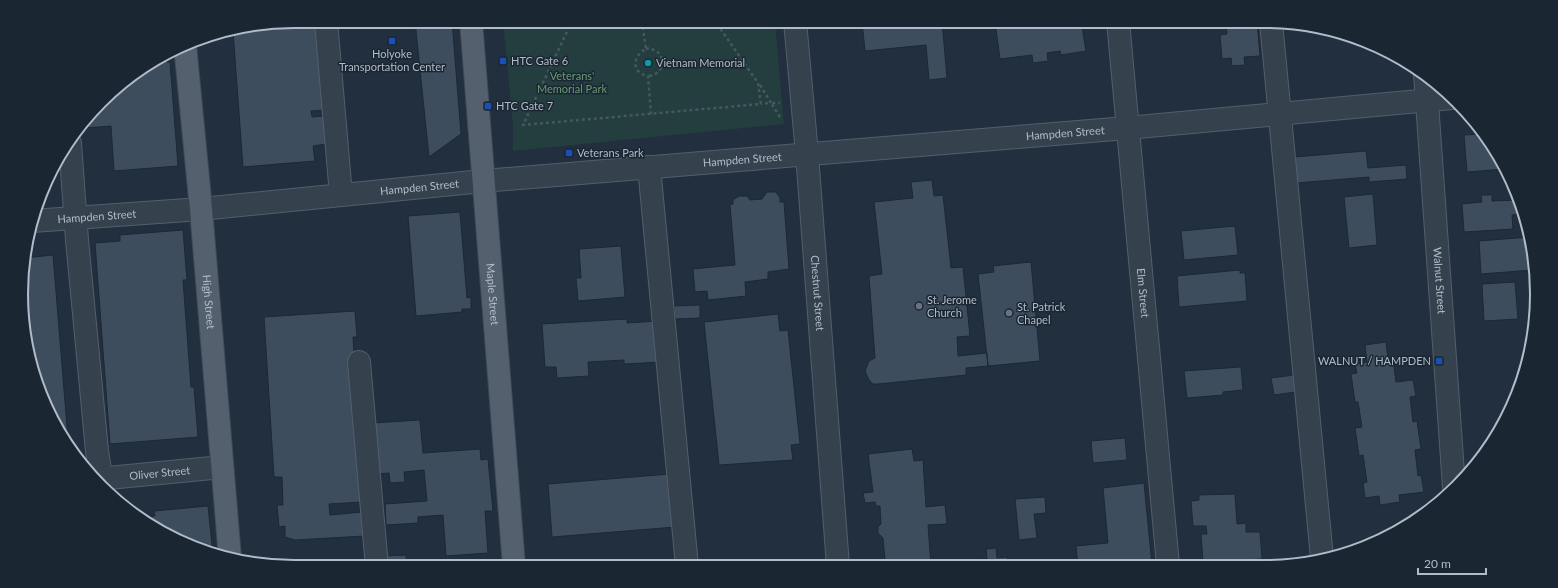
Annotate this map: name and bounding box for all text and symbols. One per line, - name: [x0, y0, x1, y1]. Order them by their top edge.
- marker: Holyoke Transportation Center: [387, 36, 397, 46]
- place label: Holyoke Transportation Center: [339, 47, 445, 73]
- place label: HTC Gate 6: [511, 54, 568, 67]
- marker: HTC Gate 6: [498, 56, 508, 66]
- place label: Vietnam Memorial: [656, 56, 745, 69]
- marker: Vietnam Memorial: [643, 58, 653, 68]
- park label: Veterans' Memorial Park: [537, 69, 607, 95]
- place label: HTC Gate 7: [496, 99, 553, 112]
- marker: HTC Gate 7: [483, 101, 493, 111]
- street label: Hampden Street: [1025, 123, 1105, 142]
- place label: Veterans Park: [577, 146, 644, 159]
- marker: Veterans Park: [564, 148, 574, 158]
- street label: Hampden Street: [702, 149, 782, 169]
- street label: Hampden Street: [380, 176, 459, 197]
- street label: Hampden Street: [57, 207, 137, 225]
- street label: Walnut Street: [1431, 247, 1449, 314]
- street label: Chestnut Street: [809, 255, 827, 332]
- street label: Maple Street: [484, 263, 502, 326]
- street label: Elm Street: [1135, 267, 1152, 318]
- street label: High Street: [200, 274, 218, 330]
- place label: St. Jerome Church: [927, 293, 977, 319]
- place label: St. Patrick Chapel: [1017, 300, 1066, 326]
- marker: St. Jerome Church: [914, 301, 924, 311]
- marker: St. Patrick Chapel: [1004, 308, 1014, 318]
- place label: WALNUT / HAMPDEN: [1318, 354, 1431, 367]
- marker: WALNUT / HAMPDEN: [1434, 356, 1444, 366]
- street label: Oliver Street: [129, 463, 191, 482]
- scale bar: [1418, 550, 1486, 576]
- text: 20 m: [1424, 556, 1451, 571]

